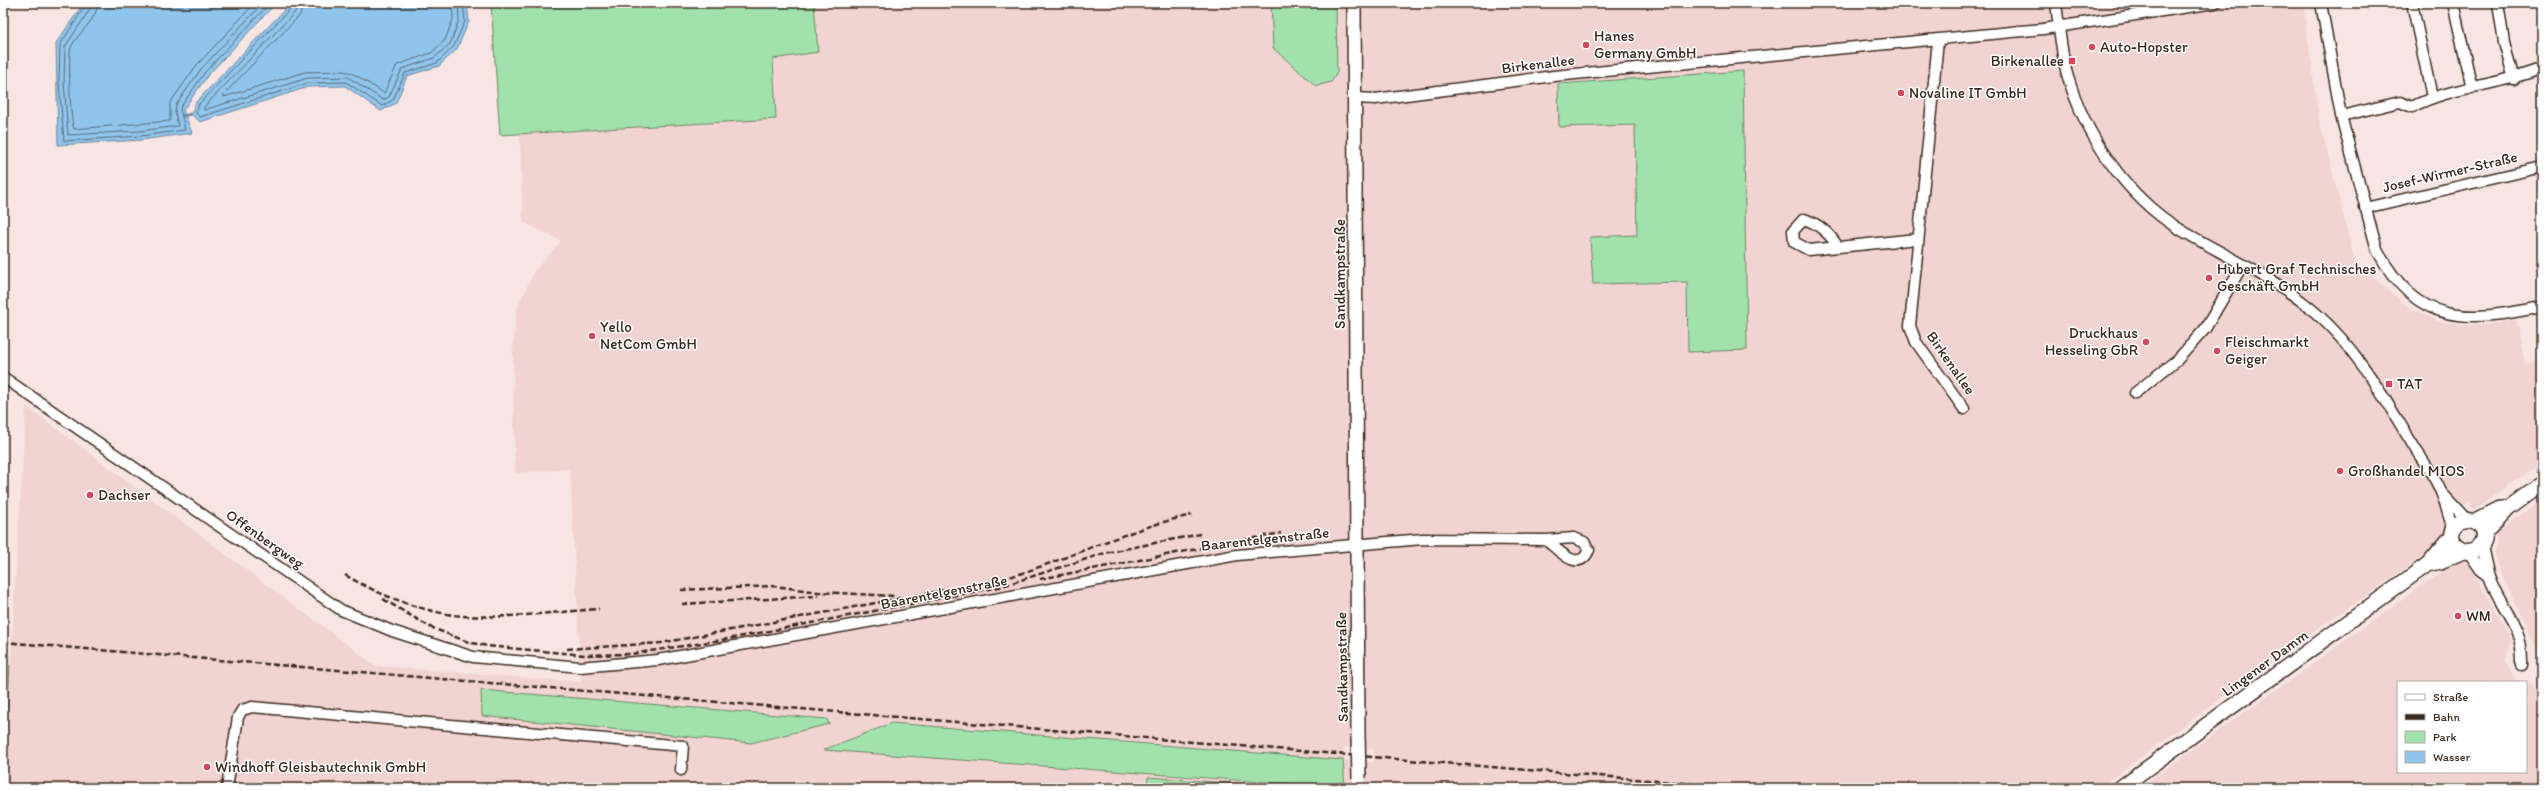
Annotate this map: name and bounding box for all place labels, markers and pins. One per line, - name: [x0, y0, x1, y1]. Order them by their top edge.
- place label: Hanes Germany GmbH: [1594, 27, 1696, 62]
- place label: Auto-Hopster: [2100, 38, 2188, 56]
- marker: Hanes Germany GmbH: [1581, 40, 1591, 50]
- marker: Auto-Hopster: [2087, 42, 2097, 52]
- place label: Birkenallee: [1991, 52, 2064, 70]
- marker: Birkenallee: [2067, 56, 2077, 66]
- place label: Novaline IT GmbH: [1909, 84, 2027, 102]
- marker: Novaline IT GmbH: [1896, 88, 1906, 98]
- place label: Hubert Graf Technisches Geschäft GmbH: [2217, 260, 2377, 295]
- marker: Hubert Graf Technisches Geschäft GmbH: [2204, 273, 2214, 283]
- place label: Yello NetCom GmbH: [600, 318, 697, 353]
- place label: Druckhaus Hesseling GbR: [2045, 324, 2139, 359]
- marker: Yello NetCom GmbH: [587, 331, 597, 341]
- place label: Fleischmarkt Geiger: [2225, 333, 2309, 368]
- marker: Druckhaus Hesseling GbR: [2141, 337, 2151, 347]
- marker: Fleischmarkt Geiger: [2212, 346, 2222, 356]
- place label: TAT: [2397, 375, 2423, 393]
- marker: TAT: [2384, 379, 2394, 389]
- place label: Großhandel MIOS: [2348, 462, 2465, 480]
- marker: Großhandel MIOS: [2335, 466, 2345, 476]
- place label: Dachser: [98, 486, 150, 504]
- marker: Dachser: [85, 490, 95, 500]
- place label: WM: [2466, 607, 2491, 625]
- marker: WM: [2453, 611, 2463, 621]
- place label: Windhoff Gleisbautechnik GmbH: [215, 758, 426, 776]
- marker: Windhoff Gleisbautechnik GmbH: [202, 762, 212, 772]

